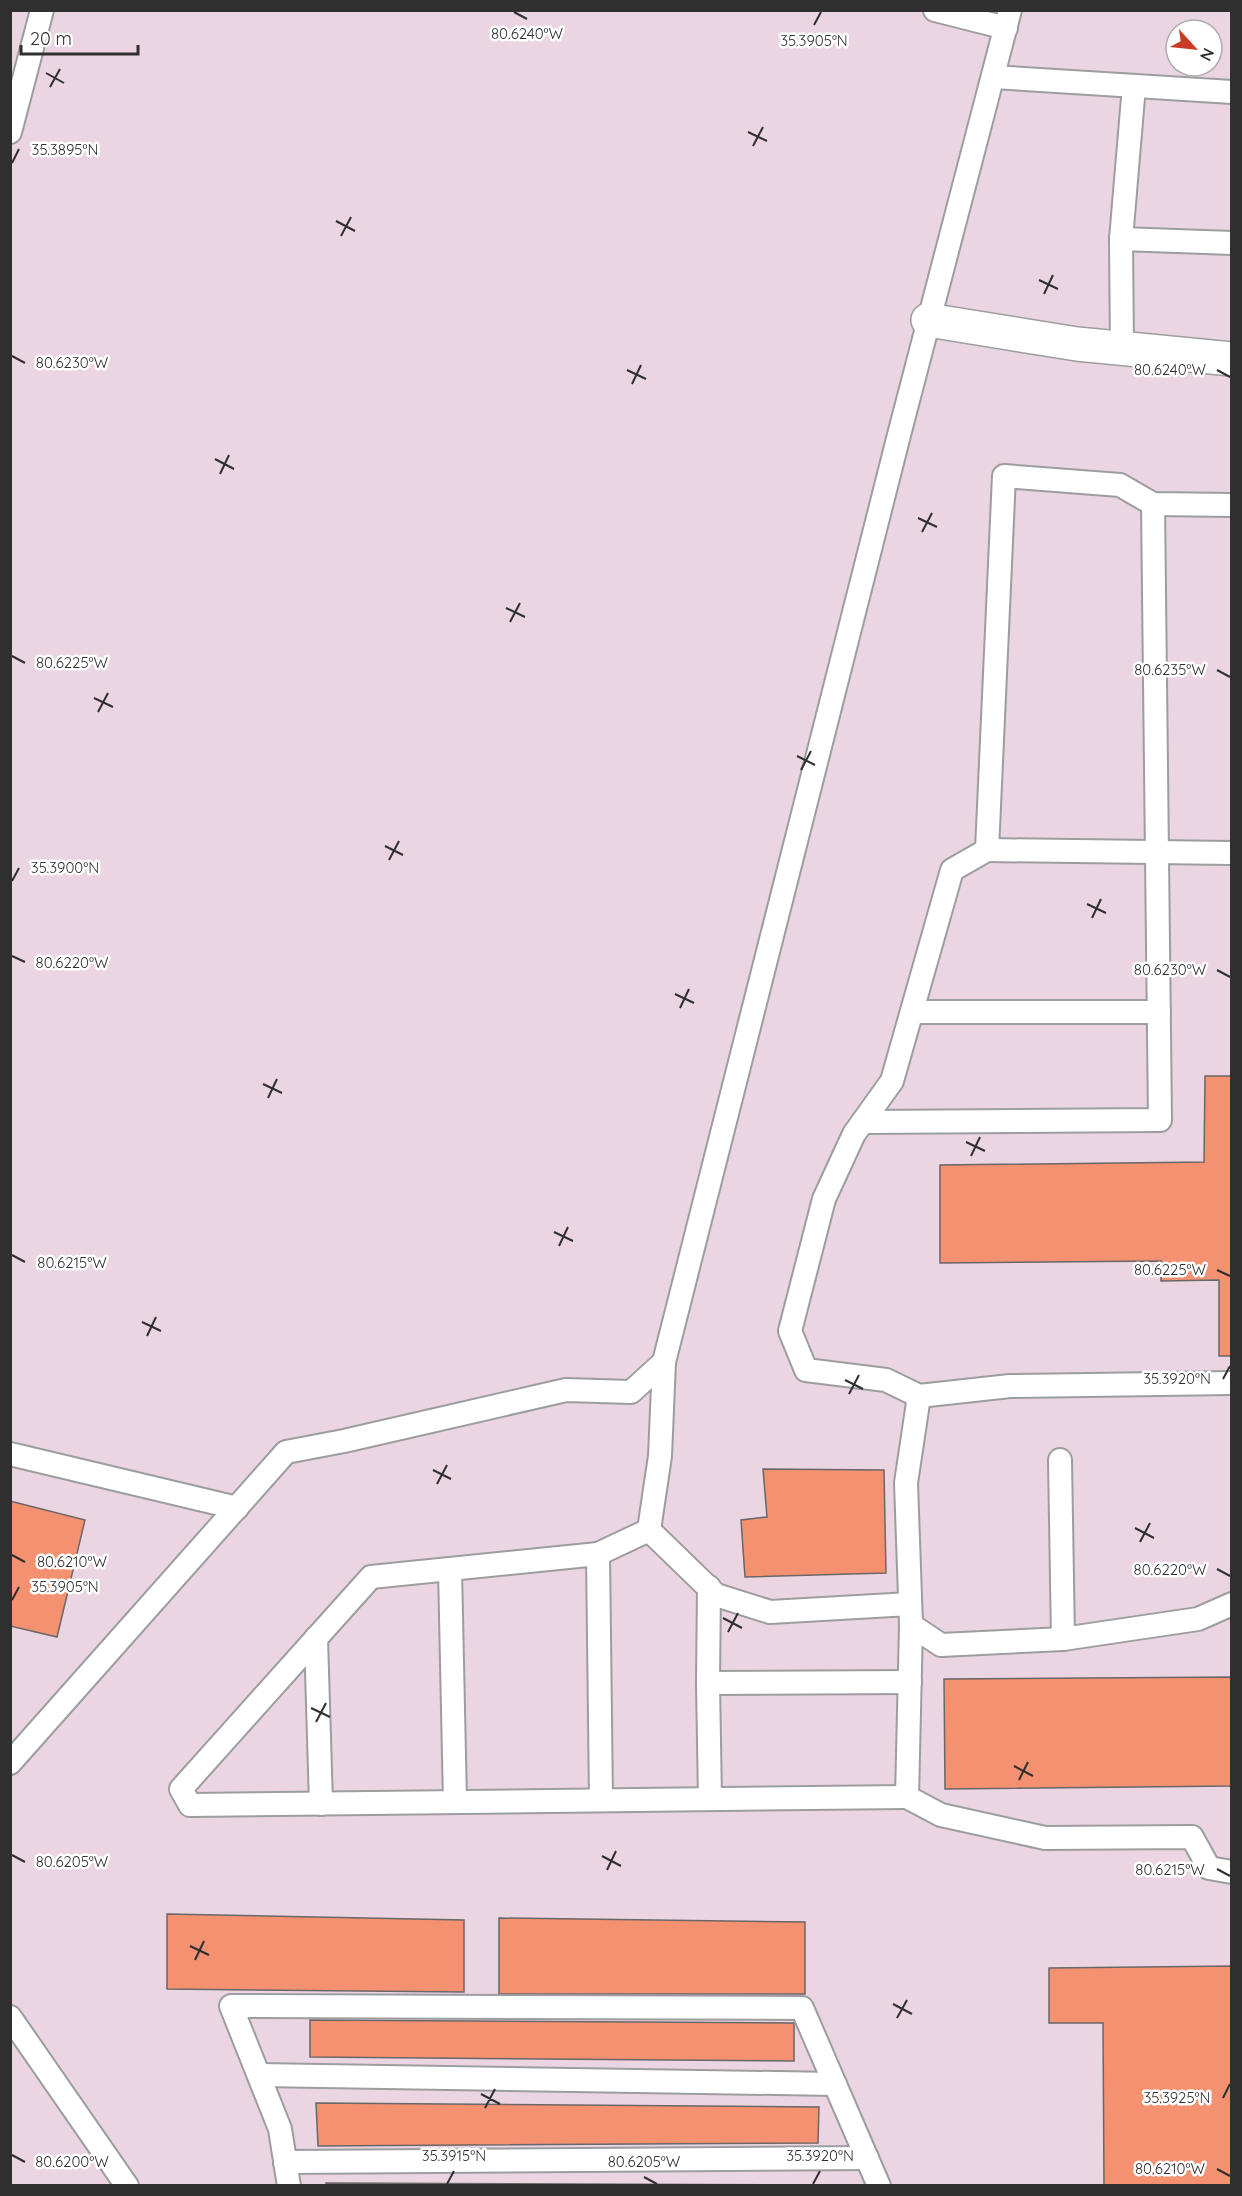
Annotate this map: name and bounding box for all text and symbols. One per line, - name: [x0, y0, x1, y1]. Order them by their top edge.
- scale bar: [21, 18, 138, 56]
- north arrow: [1164, 18, 1224, 78]
- text: 80.6240°W: [491, 24, 564, 43]
- text: 20 m: [30, 27, 72, 50]
- text: 35.3905°N: [780, 31, 848, 50]
- text: N: [1196, 45, 1219, 65]
- text: 35.3895°N: [32, 140, 98, 159]
- text: 80.6230°W: [36, 353, 109, 372]
- text: 80.6240°W: [1134, 360, 1207, 379]
- text: 80.6225°W: [36, 653, 109, 672]
- text: 80.6235°W: [1134, 660, 1206, 679]
- text: 35.3900°N: [31, 858, 99, 877]
- text: 80.6220°W: [36, 953, 109, 972]
- text: 80.6230°W: [1134, 960, 1207, 979]
- text: 80.6215°W: [37, 1253, 107, 1272]
- text: 80.6225°W: [1134, 1260, 1207, 1279]
- text: 35.3920°N: [1143, 1369, 1211, 1388]
- text: 80.6210°W: [37, 1552, 108, 1571]
- text: 80.6220°W: [1134, 1560, 1207, 1579]
- text: 35.3905°N: [31, 1577, 99, 1596]
- text: 80.6205°W: [36, 1852, 109, 1871]
- text: 80.6215°W: [1135, 1860, 1205, 1879]
- text: 35.3925°N: [1144, 2088, 1211, 2107]
- text: 35.3915°N: [422, 2146, 486, 2165]
- text: 35.3920°N: [786, 2146, 854, 2165]
- text: 80.6200°W: [35, 2152, 109, 2171]
- text: 80.6205°W: [608, 2152, 681, 2171]
- text: 80.6210°W: [1135, 2159, 1206, 2178]

